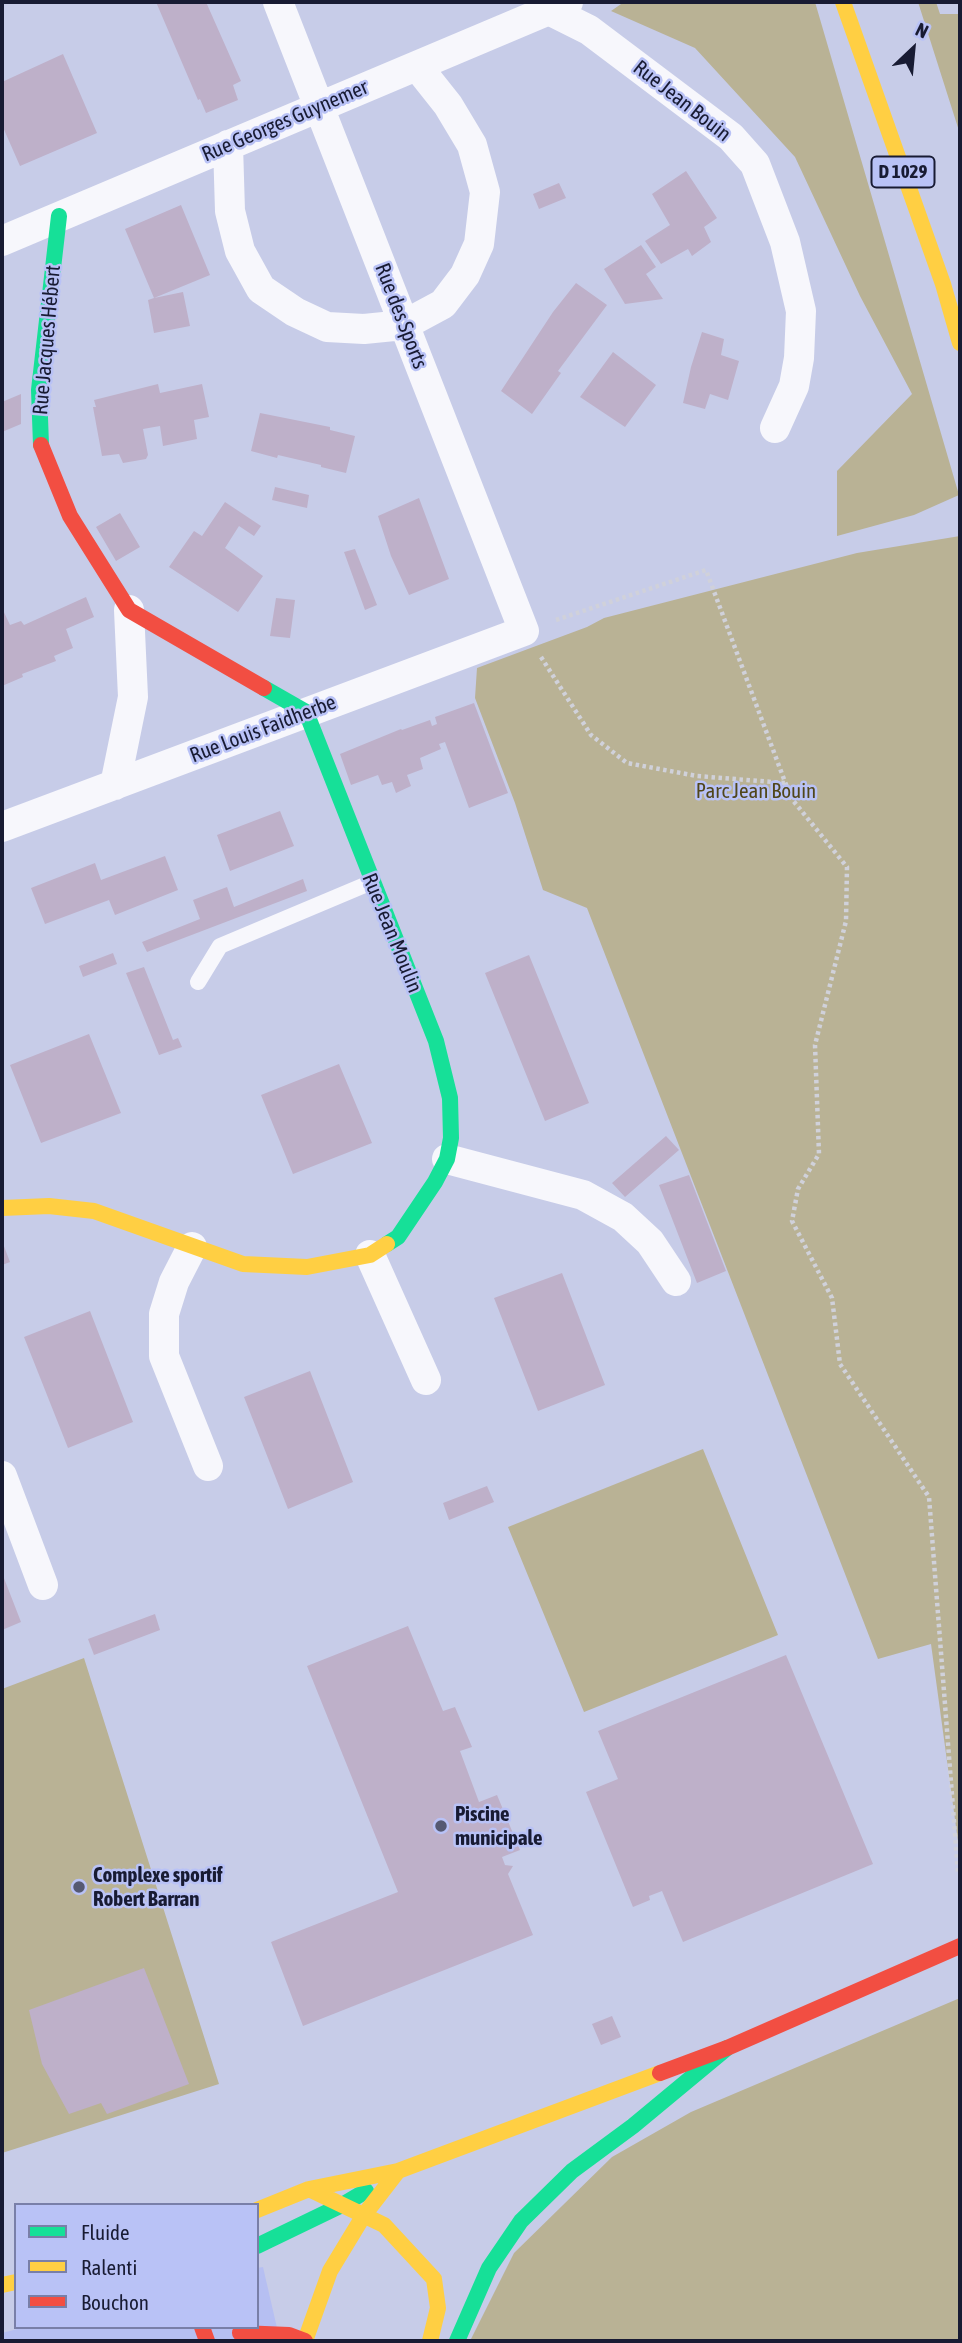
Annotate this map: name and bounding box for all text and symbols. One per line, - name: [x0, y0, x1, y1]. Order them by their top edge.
- north arrow: [878, 14, 948, 84]
- text: N: [912, 18, 932, 42]
- street label: Rue Jean Bouin: [628, 55, 736, 147]
- street label: Rue Georges Guynemer: [198, 75, 372, 167]
- road number: D 1029: [872, 156, 934, 188]
- street label: Rue des Sports: [369, 260, 433, 372]
- street label: Rue Jacques Hébert: [28, 264, 66, 416]
- street label: Rue Louis Faidherbe: [186, 690, 340, 768]
- park label: Parc Jean Bouin: [696, 778, 816, 804]
- street label: Rue Jean Moulin: [357, 869, 427, 997]
- place label: Piscine municipale: [455, 1801, 542, 1851]
- marker: Piscine municipale: [433, 1818, 449, 1834]
- place label: Complexe sportif Robert Barran: [93, 1862, 223, 1912]
- marker: Complexe sportif Robert Barran: [71, 1879, 87, 1895]
- legend: [14, 2203, 259, 2329]
- text: Fluide: [81, 2220, 130, 2244]
- text: Ralenti: [81, 2255, 137, 2279]
- text: Bouchon: [81, 2290, 149, 2314]

